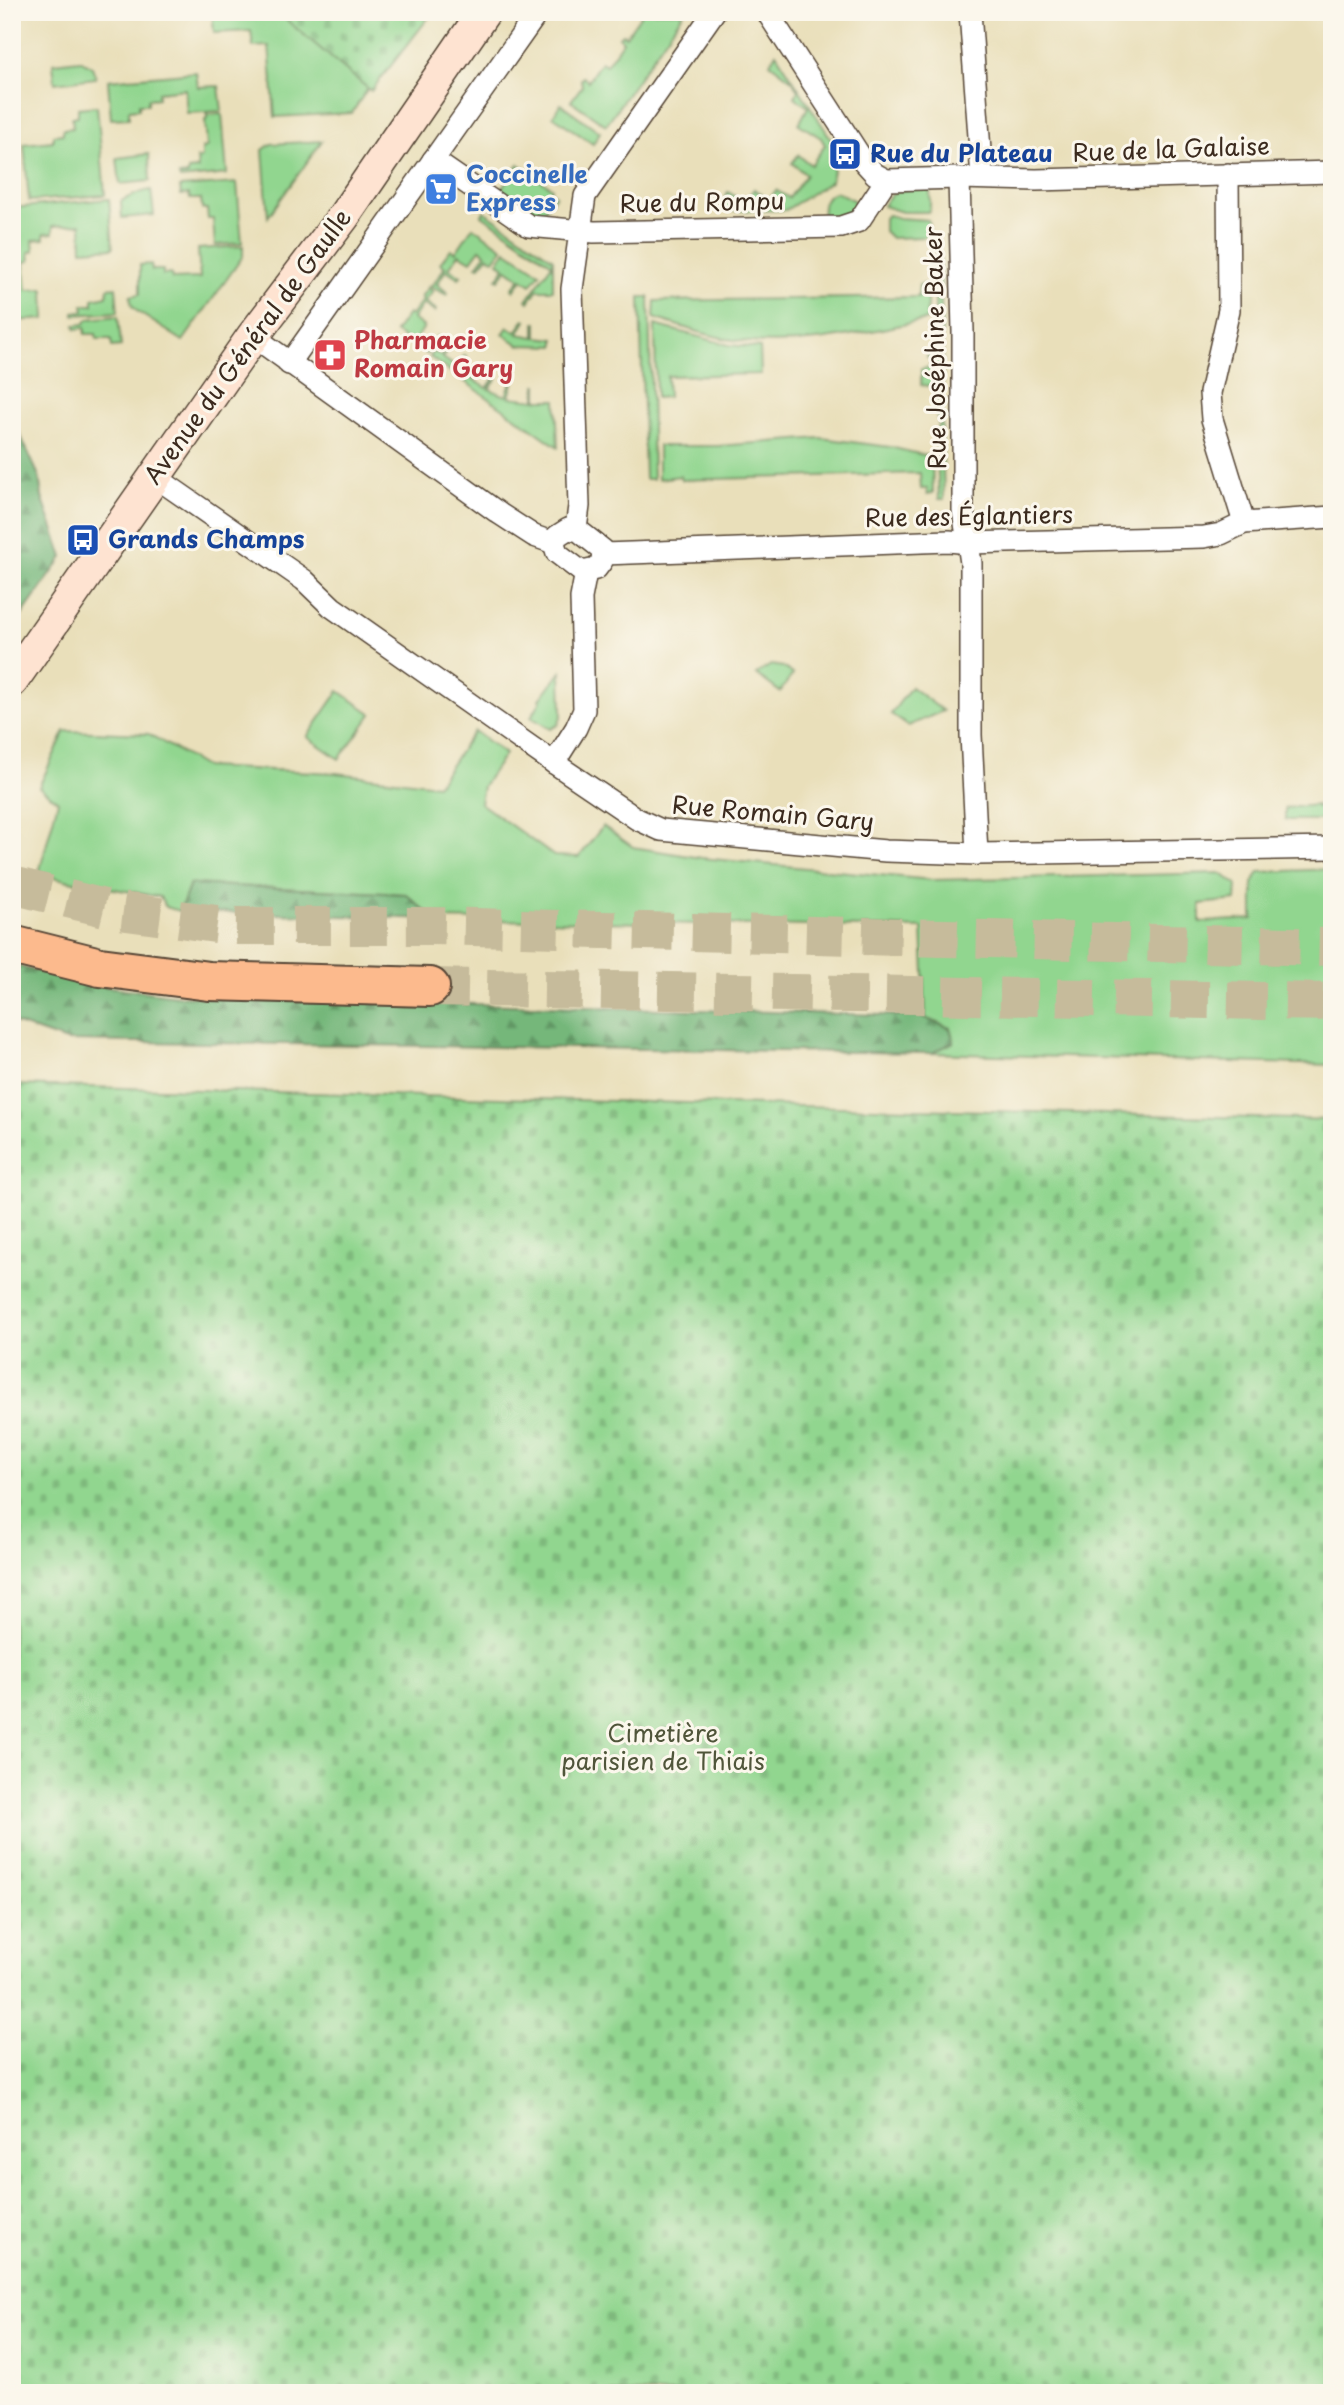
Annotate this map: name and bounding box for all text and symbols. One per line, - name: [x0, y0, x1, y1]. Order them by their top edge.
- street label: Rue de la Galaise: [1072, 127, 1270, 169]
- place label: Rue du Plateau: [870, 134, 1053, 170]
- bus stop icon: Rue du Plateau: [826, 135, 864, 173]
- place label: Coccinelle Express: [466, 155, 588, 219]
- supermarket icon: Coccinelle Express: [422, 170, 460, 208]
- street label: Rue du Rompu: [619, 182, 785, 220]
- street label: Avenue du Général de Gaulle: [134, 201, 359, 491]
- street label: Rue Joséphine Baker: [914, 225, 954, 470]
- place label: Pharmacie Romain Gary: [354, 321, 513, 385]
- pharmacy icon: Pharmacie Romain Gary: [311, 336, 349, 374]
- street label: Rue des Églantiers: [865, 495, 1073, 535]
- place label: Grands Champs: [108, 520, 305, 556]
- bus stop icon: Grands Champs: [64, 521, 102, 559]
- street label: Rue Romain Gary: [671, 785, 876, 839]
- park label: Cimetière parisien de Thiais: [561, 1714, 765, 1778]

